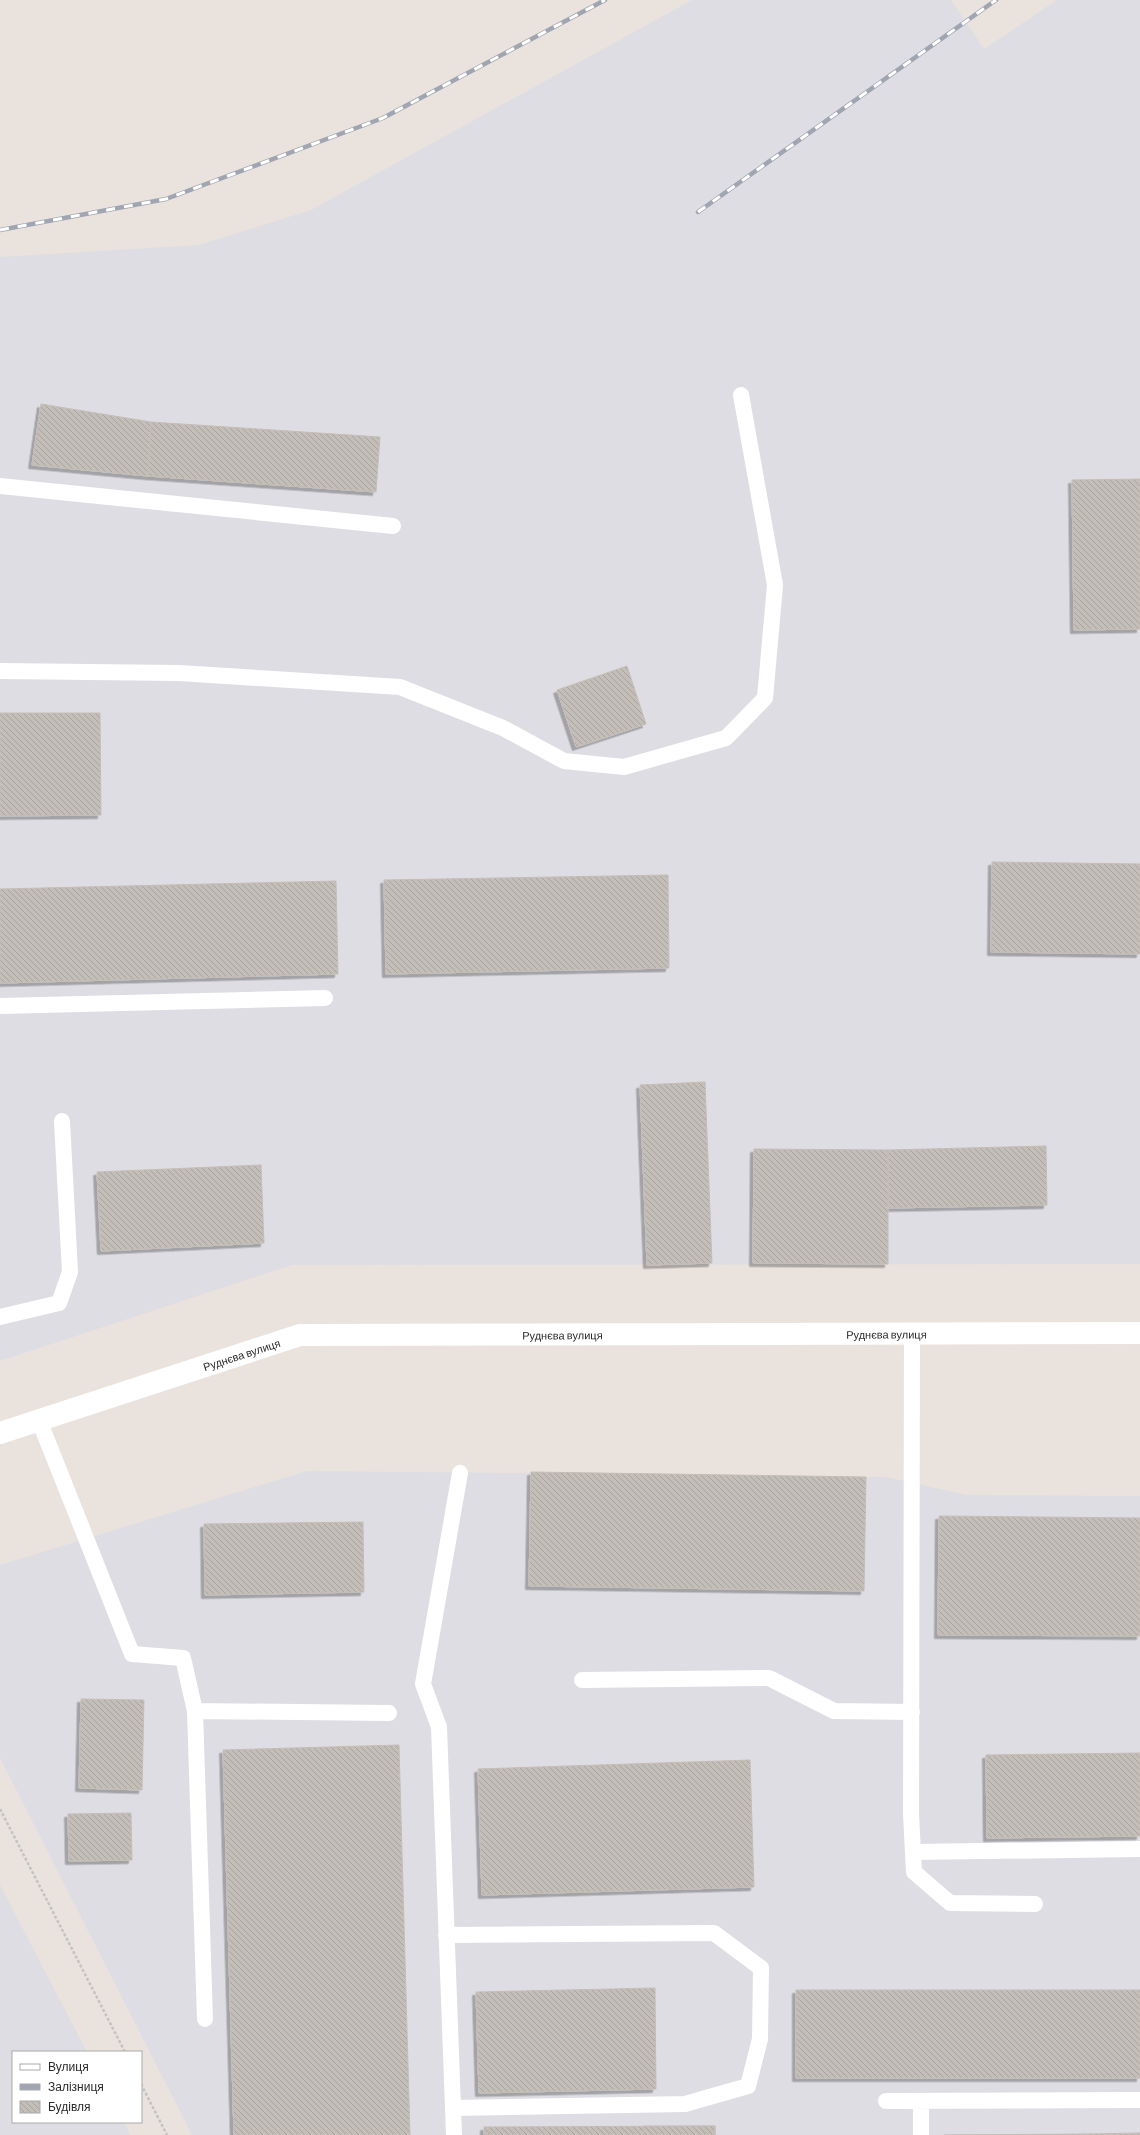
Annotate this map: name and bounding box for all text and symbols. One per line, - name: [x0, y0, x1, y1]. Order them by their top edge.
- street label: Руднєва вулиця: [846, 1327, 927, 1340]
- street label: Руднєва вулиця: [522, 1328, 603, 1341]
- street label: Руднєва вулиця: [201, 1335, 282, 1373]
- legend: [12, 2051, 142, 2123]
- text: Вулиця: [48, 2059, 89, 2074]
- text: Залізниця: [48, 2079, 104, 2094]
- text: Будівля: [48, 2099, 90, 2114]

